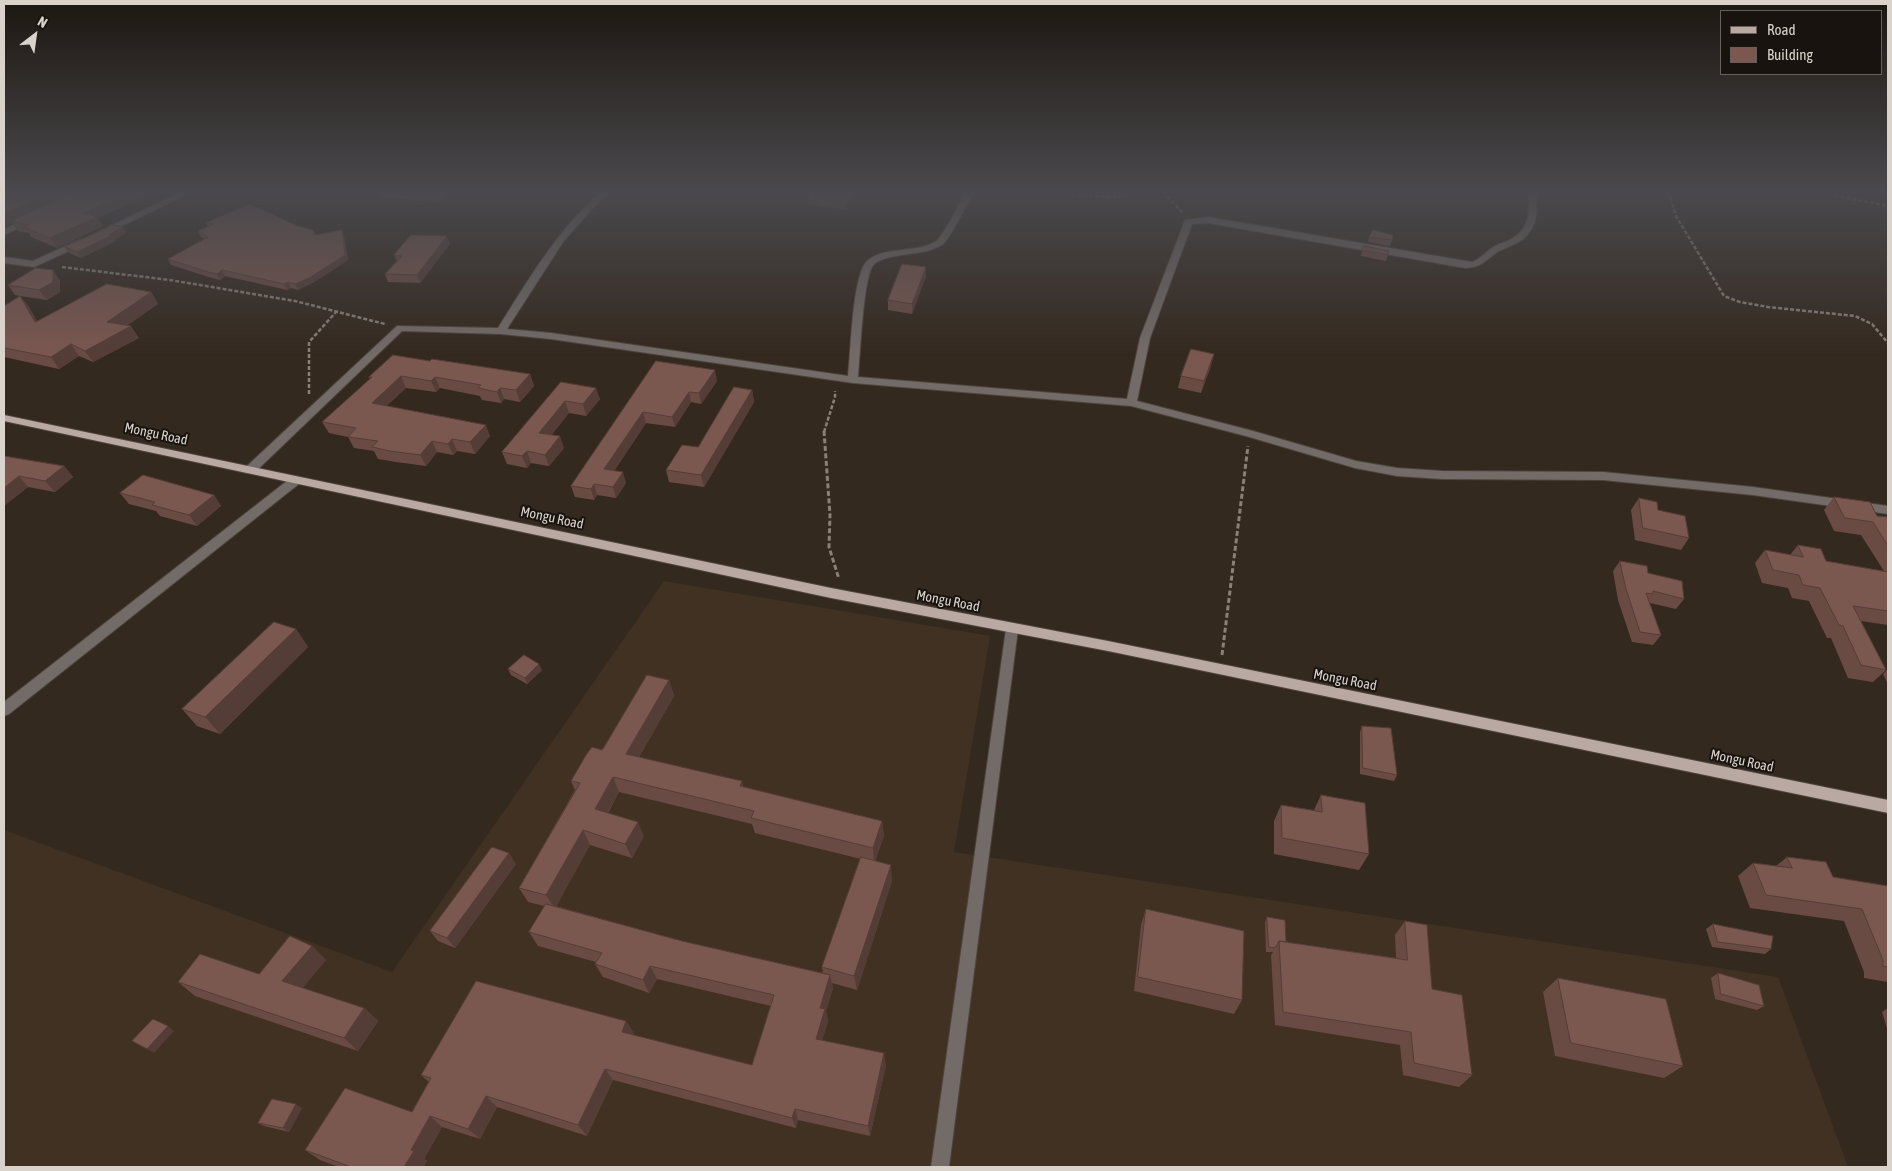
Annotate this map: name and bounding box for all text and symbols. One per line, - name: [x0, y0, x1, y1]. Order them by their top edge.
- north arrow: [10, 10, 60, 60]
- legend: [1720, 10, 1882, 75]
- text: N: [35, 13, 50, 31]
- text: Road: [1767, 21, 1796, 38]
- text: Building: [1767, 46, 1813, 63]
- street label: Mongu Road: [123, 419, 189, 449]
- street label: Mongu Road: [519, 503, 585, 533]
- street label: Mongu Road: [915, 587, 981, 615]
- street label: Mongu Road: [1312, 666, 1378, 694]
- street label: Mongu Road: [1709, 746, 1775, 776]

